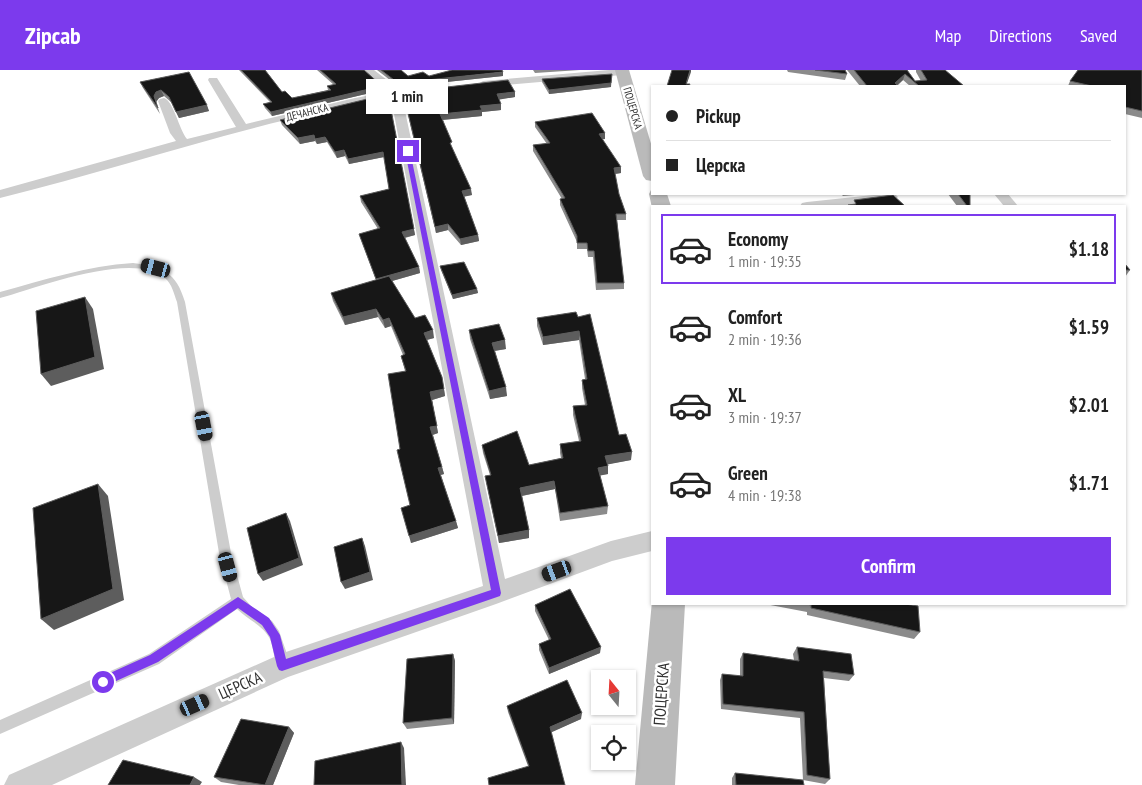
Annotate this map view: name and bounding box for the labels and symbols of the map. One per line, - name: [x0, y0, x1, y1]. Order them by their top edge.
- callout: 1 min: [367, 78, 449, 114]
- street label: ПОЦЕРСКА: [620, 85, 646, 131]
- street label: ДЕЧАНСКА: [285, 100, 330, 124]
- route end: [397, 140, 419, 162]
- car: [139, 257, 172, 279]
- car: [193, 410, 214, 442]
- car: [216, 551, 239, 583]
- car: [540, 559, 573, 583]
- street label: ПОЦЕРСКА: [649, 662, 673, 726]
- street label: ЦЕРСКА: [215, 666, 265, 703]
- north arrow: [591, 670, 636, 715]
- route start: [92, 671, 114, 693]
- car: [178, 692, 211, 718]

